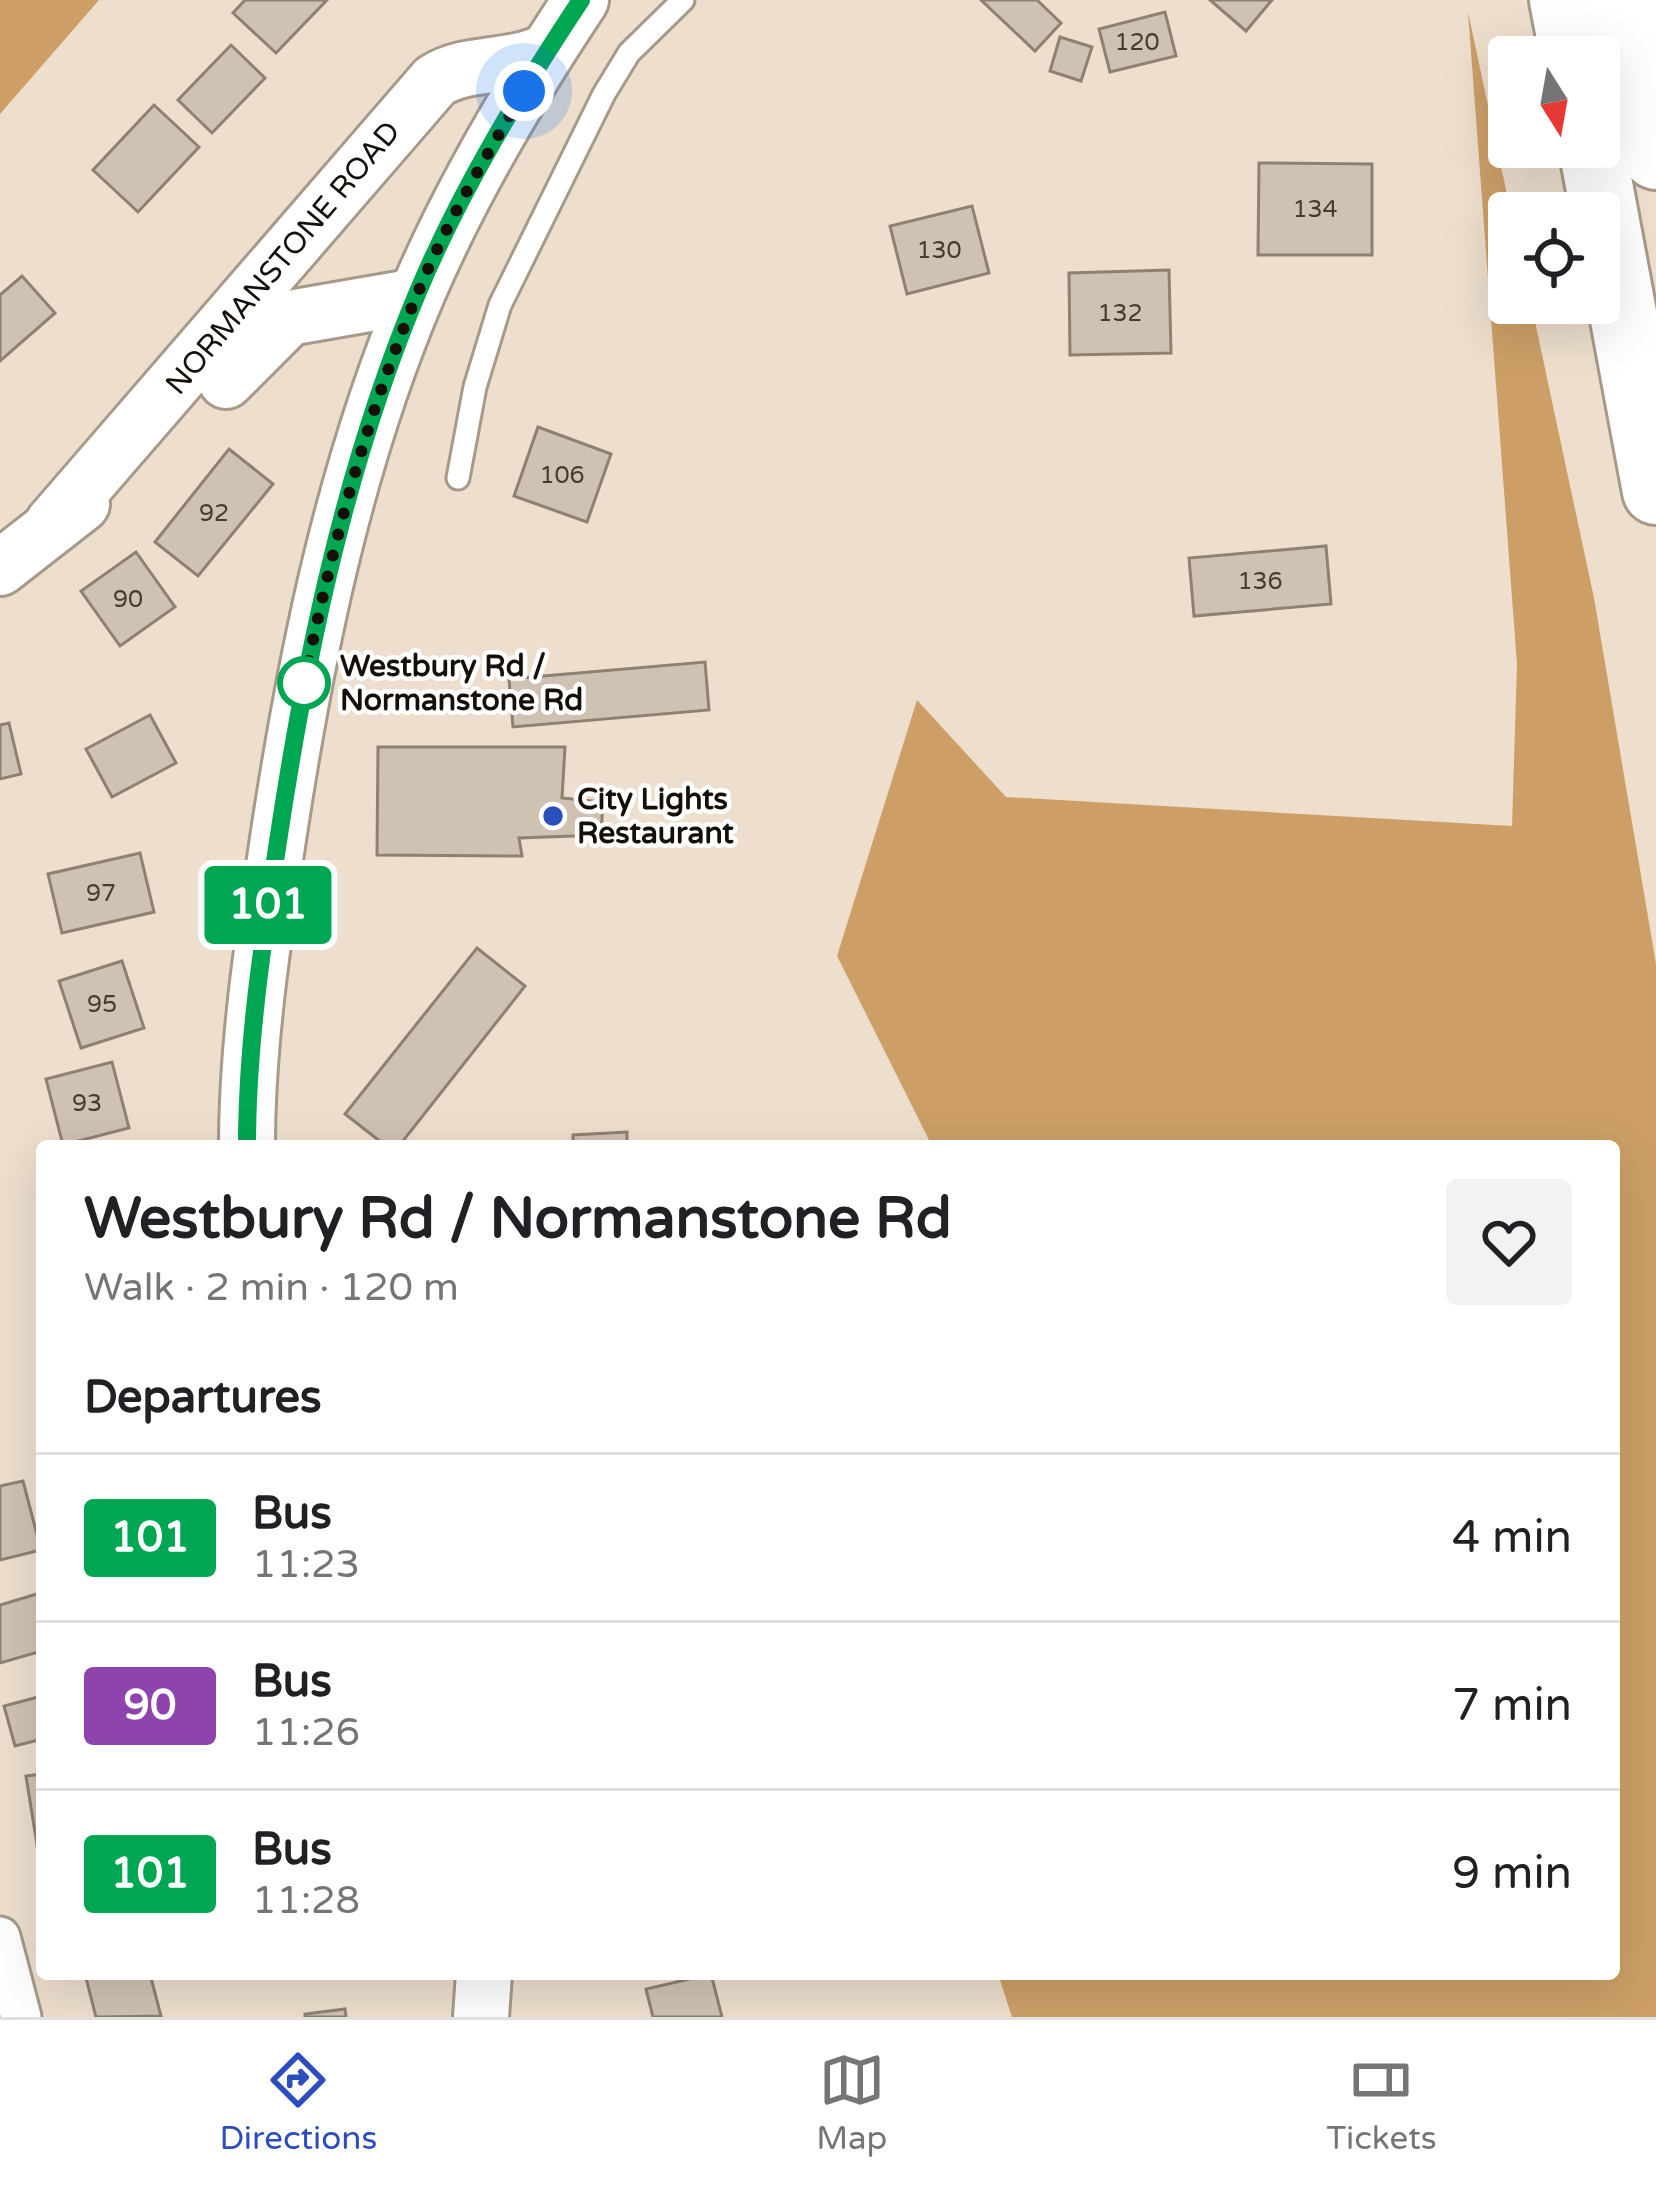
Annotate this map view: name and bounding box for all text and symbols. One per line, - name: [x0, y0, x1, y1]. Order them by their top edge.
- house number: 120: [1114, 28, 1160, 57]
- north arrow: [1488, 36, 1620, 168]
- map controls: [1488, 36, 1620, 324]
- your location: [494, 61, 554, 121]
- street label: NORMANSTONE ROAD: [158, 114, 408, 402]
- button: locate: [1488, 192, 1620, 324]
- house number: 134: [1292, 195, 1338, 224]
- house number: 130: [916, 236, 962, 265]
- house number: 132: [1097, 299, 1143, 328]
- house number: 106: [539, 461, 585, 490]
- house number: 92: [199, 499, 229, 528]
- house number: 136: [1237, 567, 1283, 596]
- house number: 90: [113, 585, 143, 614]
- place label: Westbury Rd / Normanstone Rd: [340, 648, 583, 719]
- marker: Westbury Rd / Normanstone Rd: [279, 658, 329, 708]
- place label: City Lights Restaurant: [577, 781, 734, 852]
- marker: City Lights Restaurant: [540, 803, 566, 829]
- line badge: 101: [199, 866, 337, 944]
- house number: 97: [86, 879, 116, 908]
- text: 101: [228, 879, 308, 930]
- house number: 95: [87, 990, 117, 1019]
- house number: 93: [72, 1089, 102, 1118]
- button: heart: [1446, 1179, 1572, 1305]
- text: Westbury Rd / Normanstone Rd: [84, 1185, 952, 1253]
- text: Walk · 2 min · 120 m: [84, 1264, 459, 1311]
- text: Departures: [84, 1371, 322, 1425]
- text: Bus: [252, 1487, 332, 1541]
- text: 4 min: [1452, 1511, 1572, 1565]
- text: 101: [110, 1512, 190, 1563]
- text: 11:23: [252, 1541, 360, 1588]
- text: Bus: [252, 1655, 332, 1709]
- text: 7 min: [1452, 1679, 1572, 1733]
- text: 90: [124, 1680, 176, 1731]
- text: 11:26: [252, 1709, 360, 1756]
- text: Bus: [252, 1823, 332, 1877]
- text: 9 min: [1452, 1847, 1572, 1901]
- text: 101: [110, 1848, 190, 1899]
- text: 11:28: [252, 1877, 360, 1924]
- tab: Directions: [219, 2047, 377, 2158]
- tab: Map: [816, 2047, 887, 2158]
- tab: Tickets: [1326, 2047, 1437, 2158]

